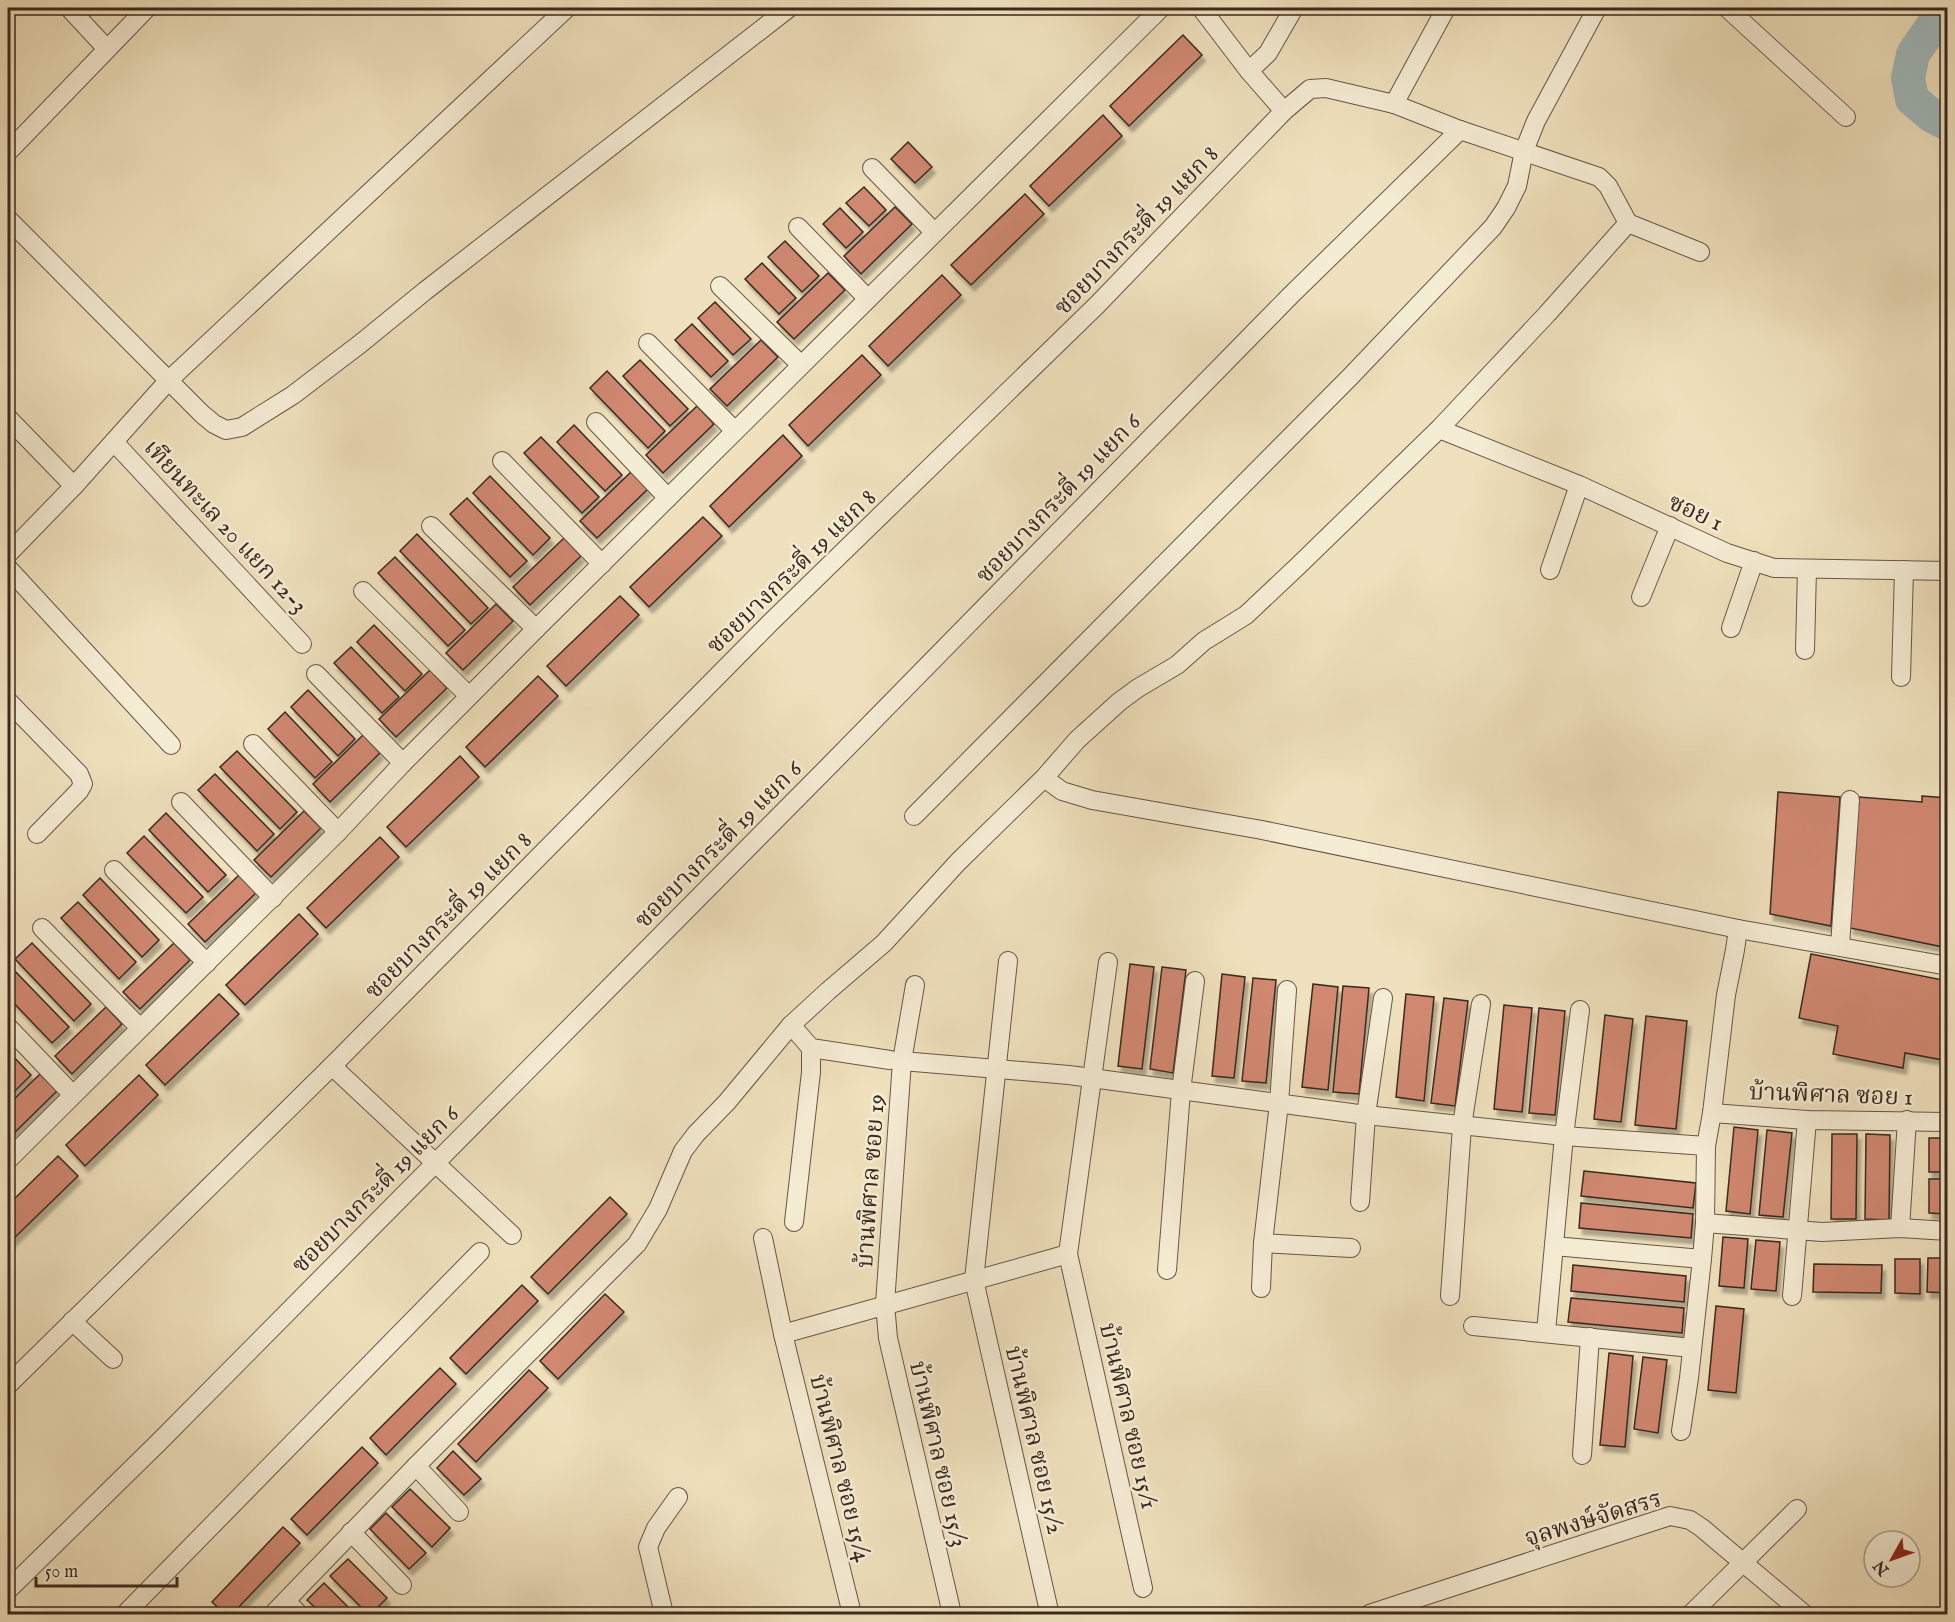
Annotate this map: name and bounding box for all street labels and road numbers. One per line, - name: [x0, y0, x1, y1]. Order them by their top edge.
- street label: ซอยบางกระดี่ 19 แยก 8: [1045, 137, 1226, 322]
- street label: ซอยบางกระดี่ 19 แยก 6: [967, 404, 1149, 591]
- street label: เทียนทะเล 20 แยก 12-3: [136, 433, 314, 621]
- street label: ซอยบางกระดี่ 19 แยก 8: [698, 480, 883, 661]
- street label: ซอย 1: [1663, 487, 1728, 539]
- street label: ซอยบางกระดี่ 19 แยก 6: [626, 751, 810, 936]
- street label: ซอยบางกระดี่ 19 แยก 8: [356, 823, 539, 1006]
- street label: บ้านพิศาล ซอย 1: [1748, 1077, 1913, 1114]
- street label: บ้านพิศาล ซอย 19: [850, 1093, 893, 1269]
- street label: ซอยบางกระดี่ 19 แยก 6: [283, 1096, 467, 1281]
- street label: บ้านพิศาล ซอย 15/1: [1091, 1320, 1164, 1512]
- street label: บ้านพิศาล ซอย 15/2: [997, 1343, 1070, 1537]
- street label: บ้านพิศาล ซอย 15/3: [901, 1358, 974, 1550]
- street label: บ้านพิศาล ซอย 15/4: [801, 1372, 878, 1565]
- street label: จุลพงษ์จัดสรร: [1521, 1482, 1666, 1555]

